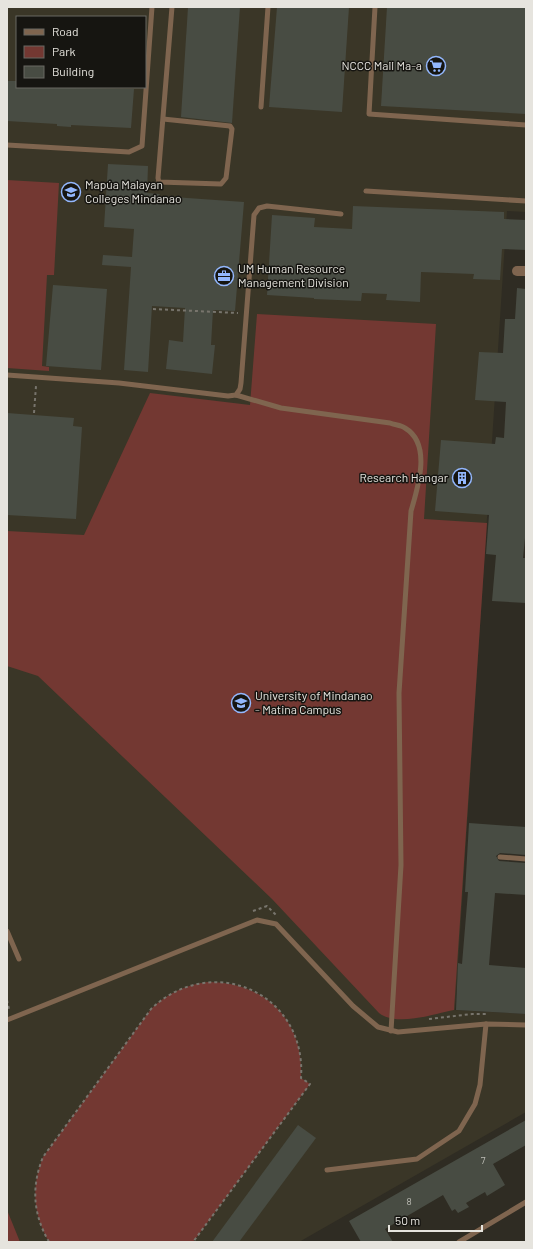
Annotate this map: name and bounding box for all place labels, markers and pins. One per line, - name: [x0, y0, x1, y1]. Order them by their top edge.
- supermarket icon: NCCC Mall Ma-a: [425, 55, 447, 77]
- place label: NCCC Mall Ma-a: [341, 58, 422, 72]
- place label: Mapúa Malayan Colleges Mindanao: [85, 177, 181, 205]
- school or university icon: Mapúa Malayan Colleges Mindanao: [60, 181, 82, 203]
- place label: UM Human Resource Management Division: [238, 261, 349, 289]
- office icon: UM Human Resource Management Division: [213, 265, 235, 287]
- building icon: Research Hangar: [451, 467, 473, 489]
- place label: Research Hangar: [359, 470, 449, 484]
- place label: University of Mindanao - Matina Campus: [255, 688, 373, 716]
- school or university icon: University of Mindanao - Matina Campus: [230, 692, 252, 714]

